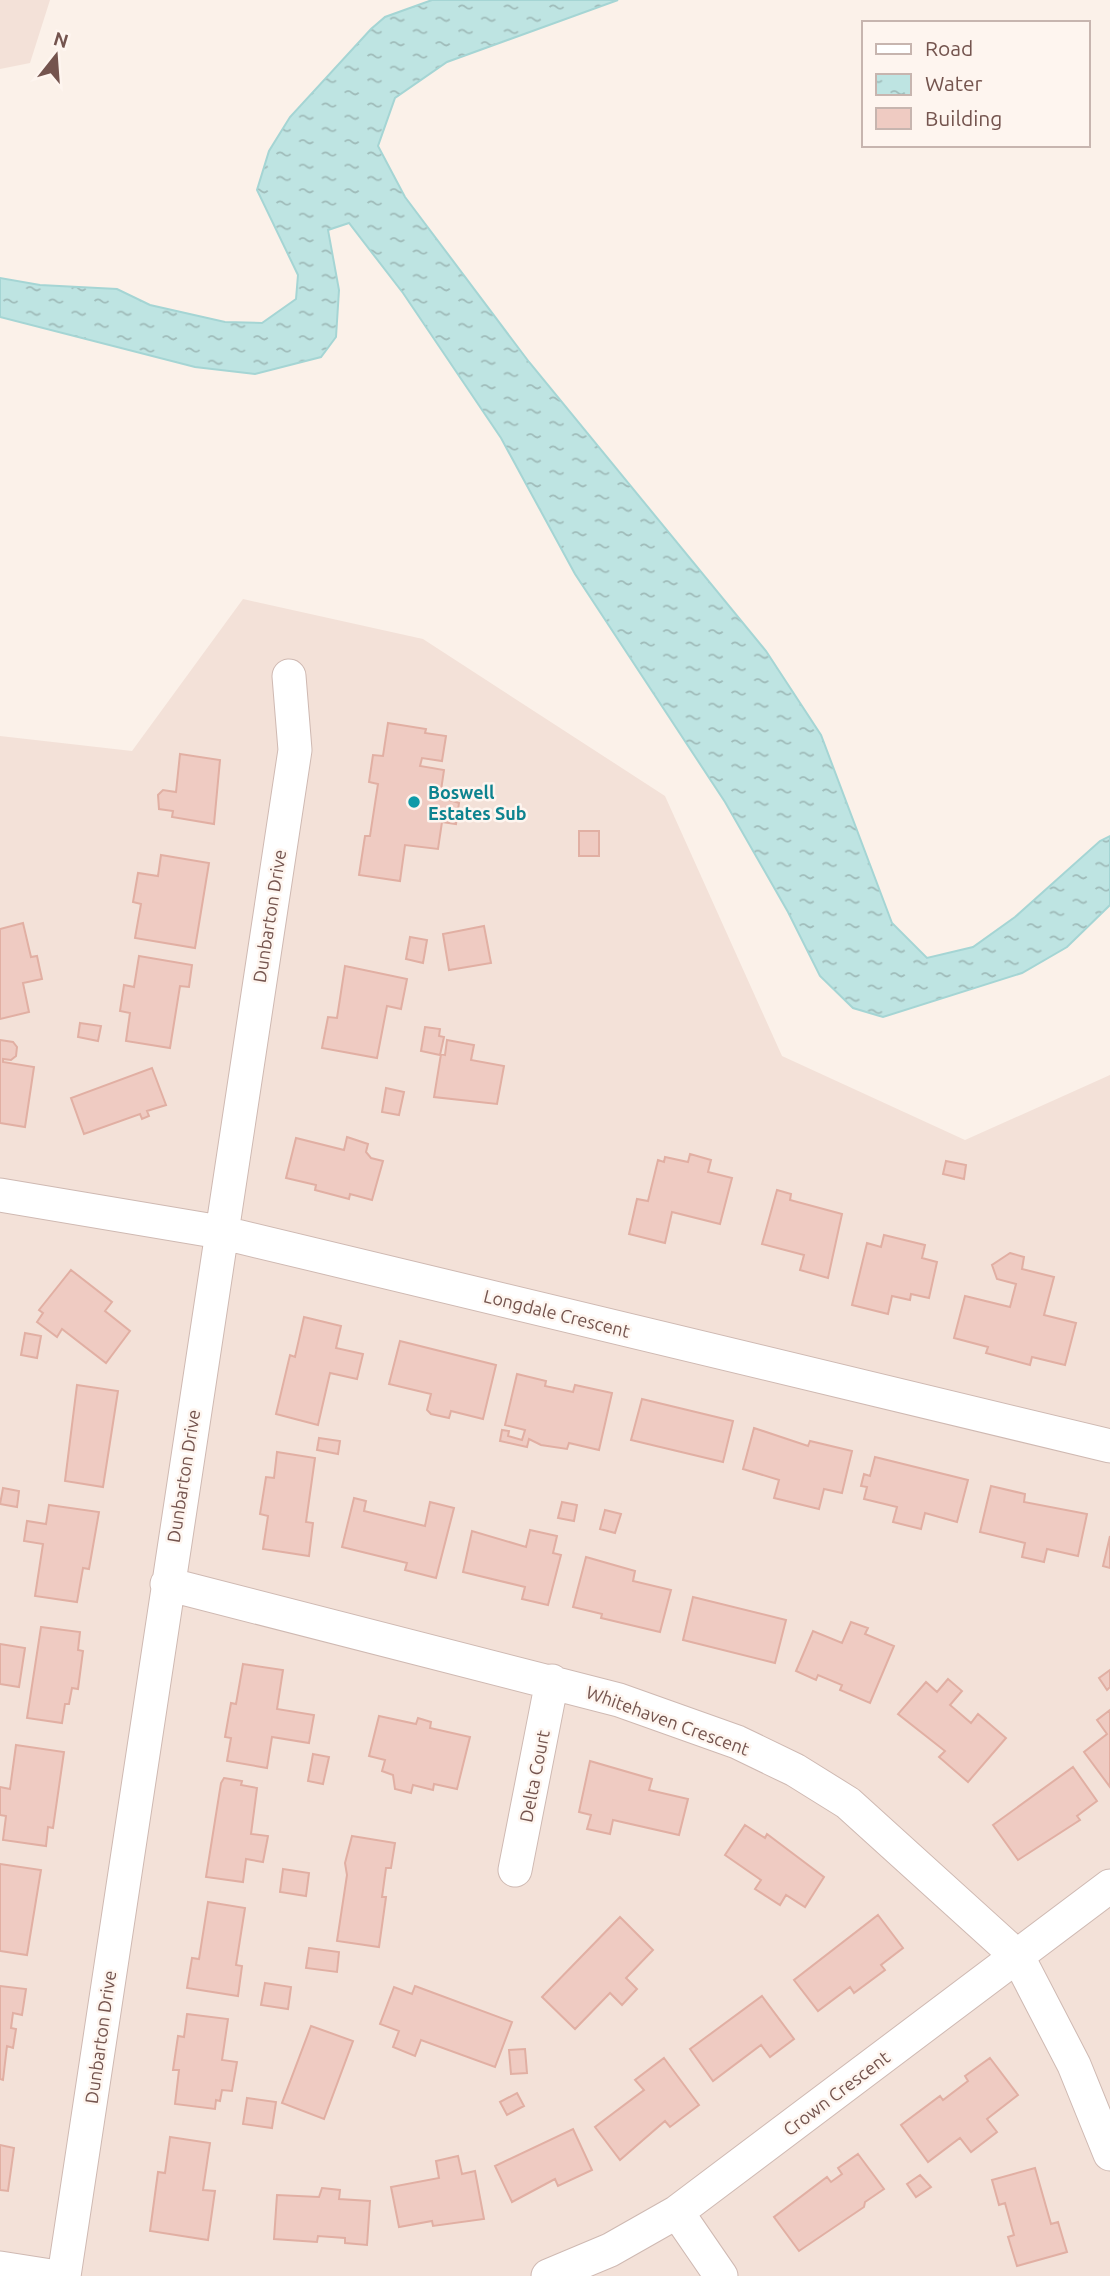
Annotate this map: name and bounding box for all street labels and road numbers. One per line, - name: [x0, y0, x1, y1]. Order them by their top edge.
- street label: Dunbarton Drive: [249, 848, 289, 984]
- street label: Longdale Crescent: [482, 1285, 632, 1341]
- street label: Dunbarton Drive: [163, 1408, 203, 1544]
- street label: Whitehaven Crescent: [584, 1681, 752, 1759]
- street label: Delta Court: [515, 1728, 553, 1824]
- street label: Dunbarton Drive: [81, 1969, 119, 2105]
- street label: Crown Crescent: [779, 2047, 893, 2139]

